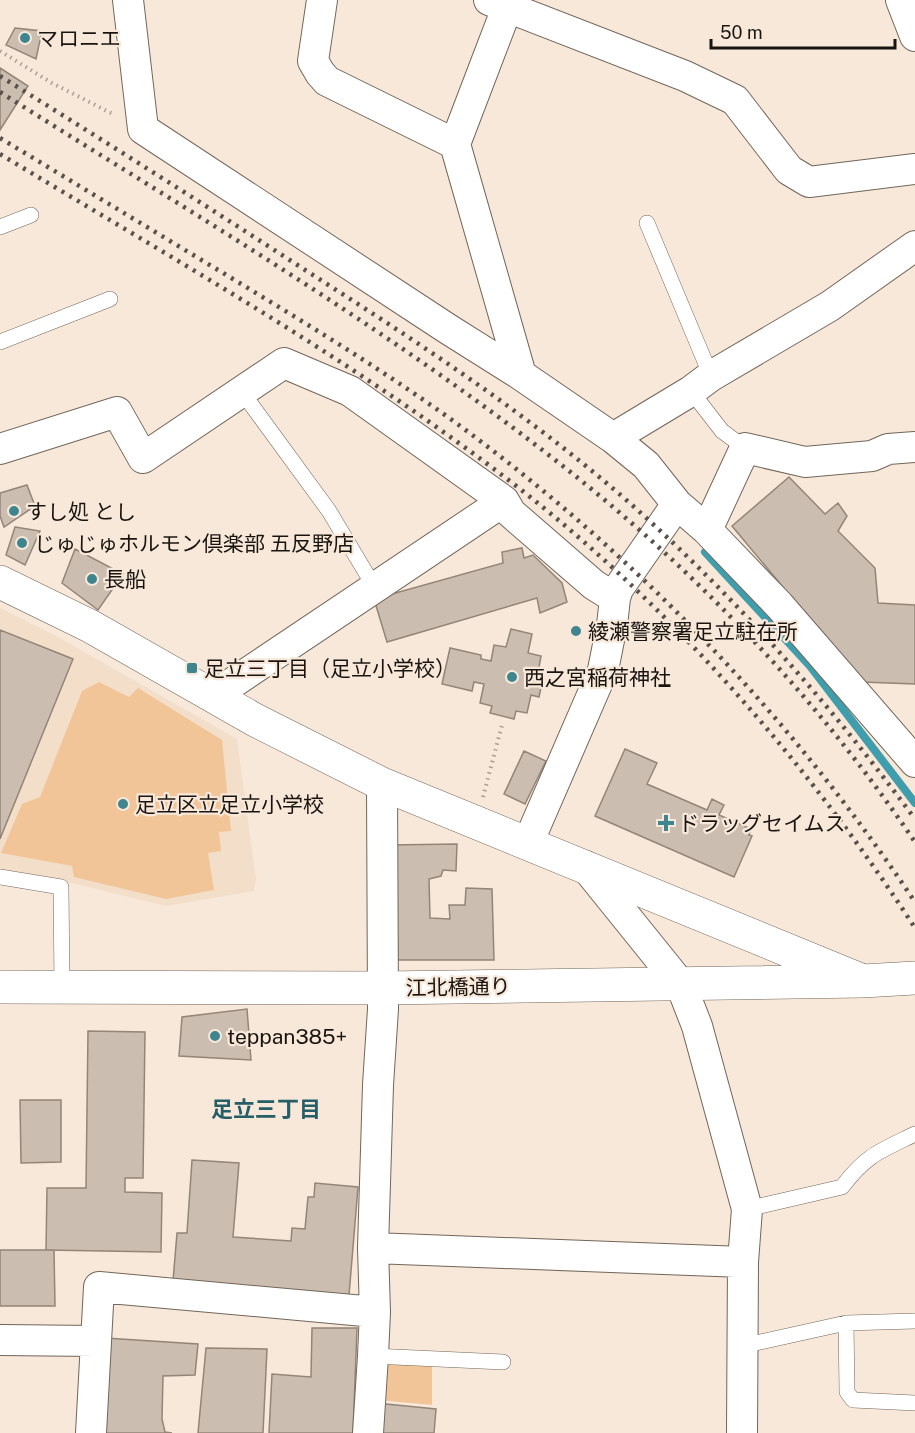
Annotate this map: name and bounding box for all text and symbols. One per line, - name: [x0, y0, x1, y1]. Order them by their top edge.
- scale bar: [711, 12, 896, 50]
- text: 50 m: [720, 22, 763, 43]
- place label: マロニエ: [37, 26, 121, 51]
- marker: マロニエ: [18, 31, 32, 45]
- place label: すし処 とし: [26, 499, 136, 524]
- marker: すし処 とし: [7, 504, 21, 518]
- place label: じゅじゅホルモン倶楽部 五反野店: [34, 531, 354, 556]
- marker: じゅじゅホルモン倶楽部 五反野店: [15, 536, 29, 550]
- place label: 長船: [104, 567, 146, 592]
- marker: 長船: [85, 572, 99, 586]
- place label: 綾瀬警察署足立駐在所: [588, 619, 798, 644]
- marker: 綾瀬警察署足立駐在所: [569, 624, 583, 638]
- place label: 足立三丁目（足立小学校）: [204, 656, 456, 681]
- marker: 足立三丁目（足立小学校）: [185, 661, 199, 675]
- place label: 西之宮稲荷神社: [524, 665, 671, 690]
- marker: 西之宮稲荷神社: [505, 670, 519, 684]
- place label: 足立区立足立小学校: [135, 792, 324, 817]
- marker: 足立区立足立小学校: [116, 797, 130, 811]
- place label: ドラッグセイムス: [678, 811, 846, 836]
- marker: ドラッグセイムス: [659, 816, 673, 830]
- street label: 江北橋通り: [405, 974, 511, 1000]
- place label: teppan385+: [227, 1024, 347, 1049]
- marker: teppan385+: [208, 1029, 222, 1043]
- district label: 足立三丁目: [211, 1096, 321, 1122]

